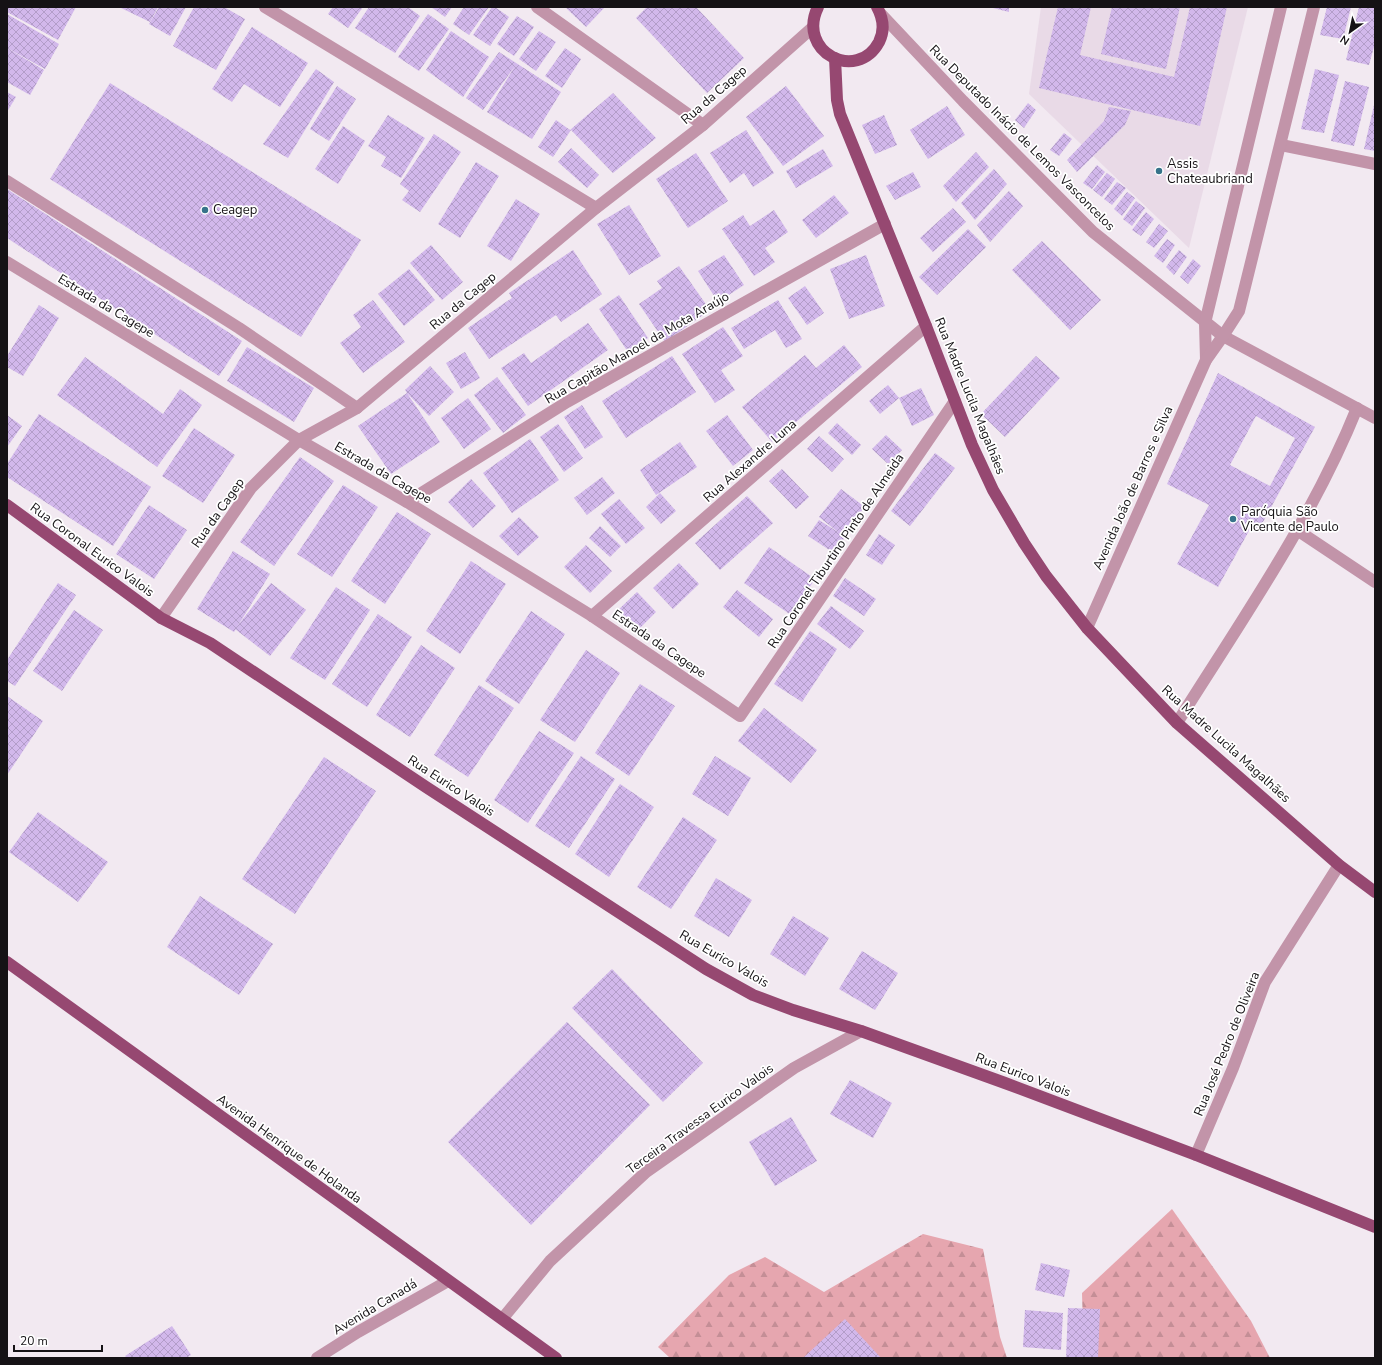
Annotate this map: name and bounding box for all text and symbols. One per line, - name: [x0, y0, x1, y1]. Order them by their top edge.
- north arrow: [1330, 12, 1370, 52]
- text: N: [1337, 31, 1352, 48]
- street label: Rua Deputado Inácio de Lemos Vasconcelos: [925, 41, 1119, 235]
- street label: Rua da Cagep: [677, 61, 751, 129]
- place label: Assis Chateaubriand: [1167, 155, 1253, 188]
- marker: Assis Chateaubriand: [1154, 166, 1164, 176]
- place label: Ceagep: [213, 201, 257, 219]
- marker: Ceagep: [200, 205, 210, 215]
- street label: Rua da Cagep: [426, 268, 500, 334]
- street label: Estrada da Cagepe: [54, 270, 158, 342]
- street label: Rua Capitão Manoel da Mota Araújo: [541, 288, 733, 408]
- street label: Rua Madre Lucila Magalhães: [930, 315, 1010, 477]
- street label: Avenida João de Barros e Silva: [1089, 403, 1177, 573]
- street label: Rua Alexandre Luna: [699, 415, 801, 507]
- street label: Estrada da Cagepe: [331, 438, 435, 508]
- street label: Rua Coronel Tiburtino Pinto de Almeida: [764, 450, 908, 652]
- street label: Rua da Cagep: [187, 474, 249, 552]
- street label: Rua Coronal Eurico Valois: [26, 499, 158, 601]
- place label: Paróquia São Vicente de Paulo: [1240, 503, 1339, 536]
- marker: Paróquia São Vicente de Paulo: [1228, 514, 1238, 524]
- street label: Estrada da Cagepe: [608, 606, 710, 682]
- street label: Rua Madre Lucila Magalhães: [1158, 681, 1294, 807]
- street label: Rua Eurico Valois: [404, 751, 498, 821]
- street label: Rua Eurico Valois: [676, 926, 772, 992]
- street label: Rua José Pedro de Oliveira: [1190, 969, 1264, 1119]
- street label: Rua Eurico Valois: [973, 1049, 1073, 1101]
- street label: Terceira Travessa Eurico Valois: [623, 1059, 777, 1179]
- street label: Avenida Henrique de Holanda: [213, 1090, 365, 1208]
- street label: Avenida Canadá: [330, 1275, 420, 1339]
- scale bar: [14, 1327, 102, 1353]
- text: 20 m: [20, 1333, 48, 1349]

